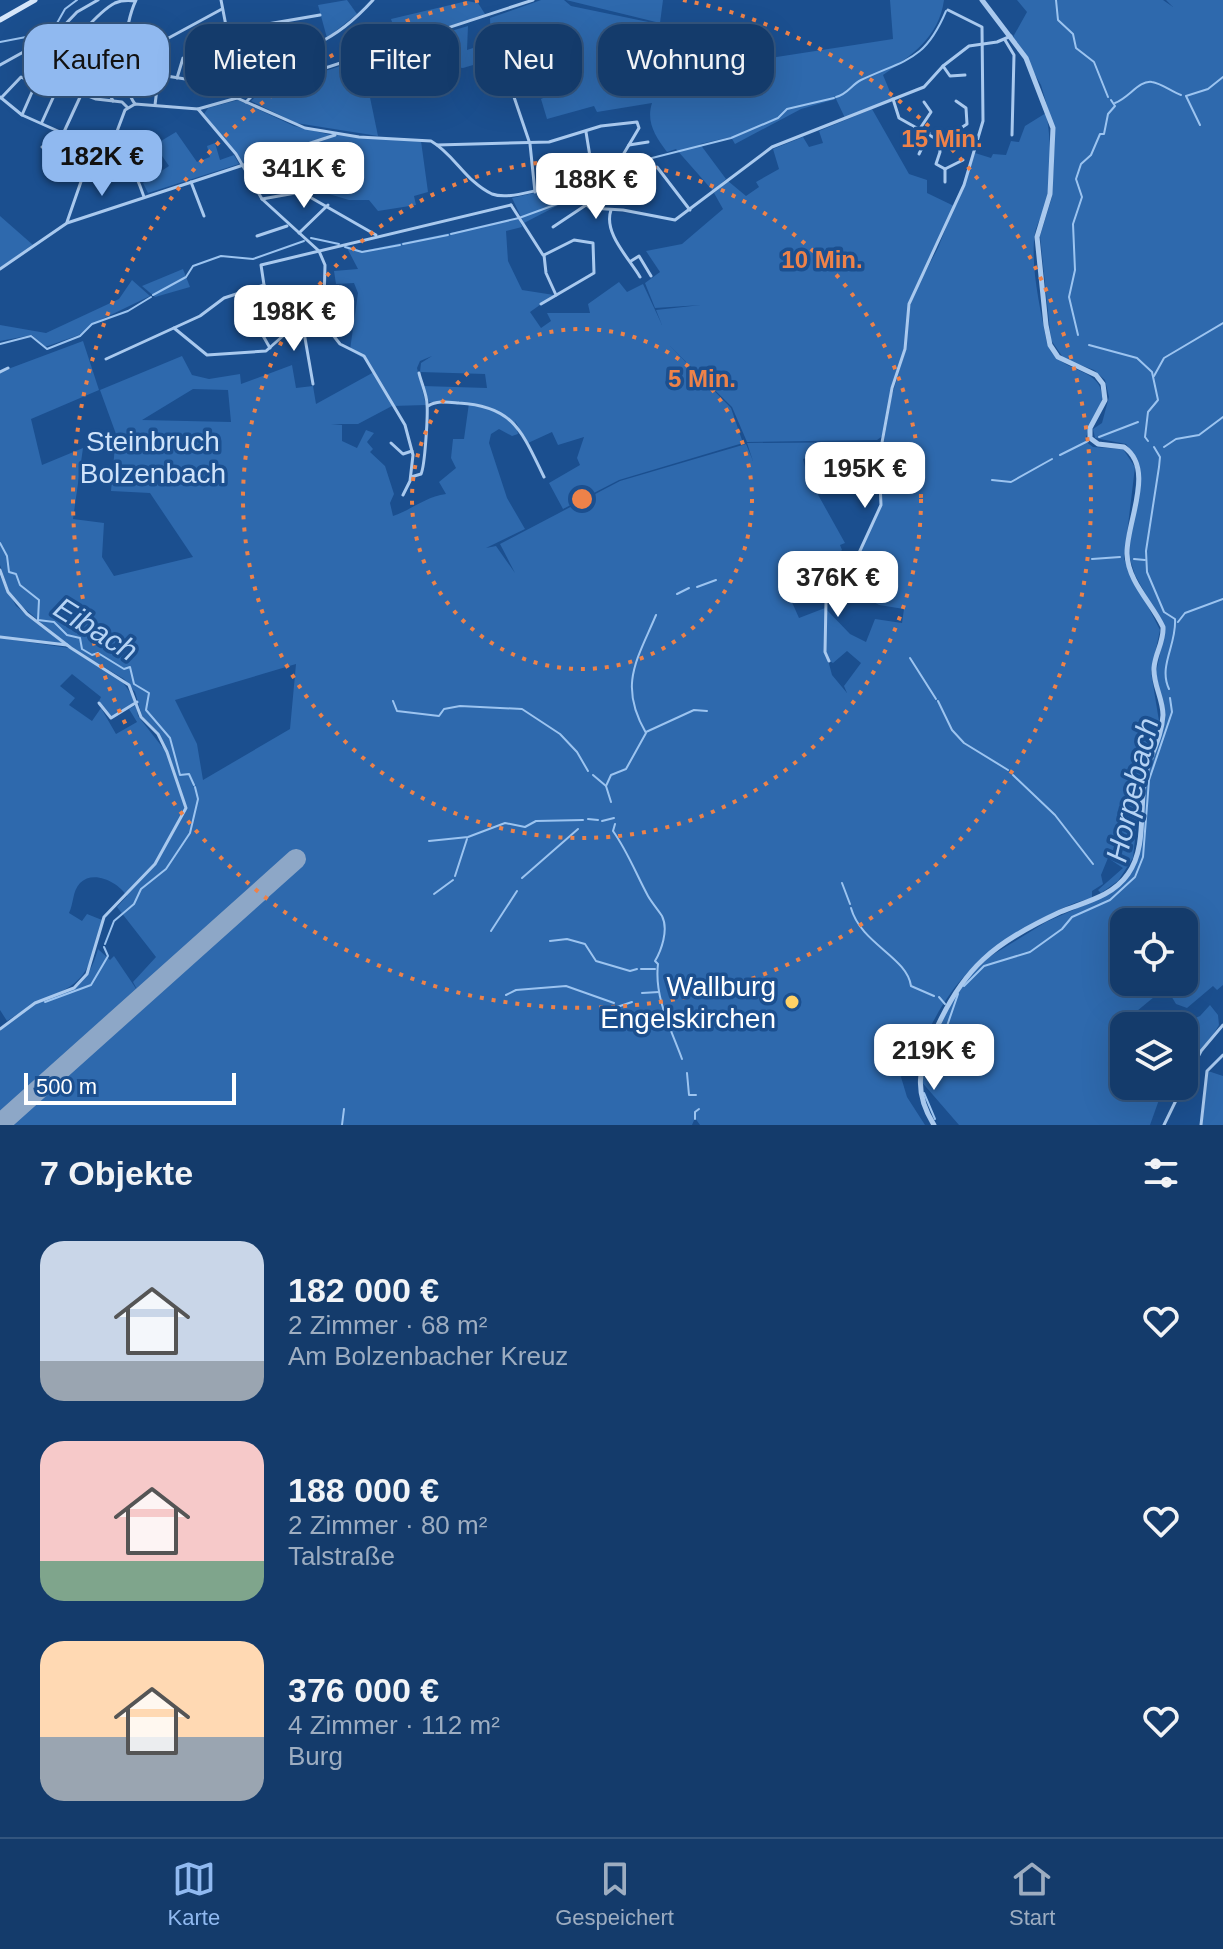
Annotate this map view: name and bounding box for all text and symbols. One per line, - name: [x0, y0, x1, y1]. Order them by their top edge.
- chip: Kaufen: [24, 24, 169, 96]
- chip: Mieten: [185, 24, 325, 96]
- chip: Filter: [341, 24, 459, 96]
- chip: Neu: [475, 24, 582, 96]
- chip: Wohnung: [598, 24, 774, 96]
- text: 15 Min.: [901, 125, 983, 152]
- pin: 182K €: [37, 130, 167, 198]
- text: 182K €: [60, 141, 144, 171]
- pin: 341K €: [239, 142, 369, 210]
- text: 341K €: [262, 153, 346, 183]
- pin: 188K €: [531, 153, 661, 221]
- text: 188K €: [554, 164, 638, 194]
- text: 10 Min.: [781, 246, 863, 273]
- pin: 198K €: [229, 285, 359, 353]
- text: 198K €: [252, 296, 336, 326]
- text: 5 Min.: [668, 365, 736, 392]
- park label: Steinbruch Bolzenbach: [80, 426, 226, 489]
- pin: 195K €: [800, 442, 930, 510]
- text: 195K €: [823, 453, 907, 483]
- centre of rings: [568, 485, 596, 513]
- pin: 376K €: [773, 551, 903, 619]
- text: 376K €: [796, 562, 880, 592]
- water label: Eibach: [48, 591, 144, 667]
- water label: Horpebach: [1099, 715, 1165, 865]
- map controls: [1110, 908, 1198, 1100]
- button: locate: [1110, 908, 1198, 996]
- place label: Wallburg Engelskirchen: [600, 971, 776, 1034]
- marker: Wallburg Engelskirchen: [783, 993, 801, 1011]
- button: layers: [1110, 1012, 1198, 1100]
- pin: 219K €: [869, 1024, 999, 1092]
- text: 219K €: [892, 1035, 976, 1065]
- scale bar: [24, 1069, 236, 1105]
- text: 500 m: [36, 1074, 97, 1099]
- icon: filters: [1139, 1151, 1183, 1195]
- text: 7 Objekte: [40, 1154, 193, 1192]
- text: 182 000 €: [288, 1271, 439, 1309]
- icon: home: [104, 1273, 200, 1369]
- icon: heart: [1139, 1299, 1183, 1343]
- text: 2 Zimmer · 68 m²: [288, 1310, 487, 1340]
- text: Am Bolzenbacher Kreuz: [288, 1341, 568, 1371]
- text: 188 000 €: [288, 1471, 439, 1509]
- icon: home: [104, 1473, 200, 1569]
- icon: heart: [1139, 1499, 1183, 1543]
- text: 2 Zimmer · 80 m²: [288, 1510, 487, 1540]
- text: Talstraße: [288, 1541, 395, 1571]
- text: 376 000 €: [288, 1671, 439, 1709]
- icon: home: [104, 1673, 200, 1769]
- icon: heart: [1139, 1699, 1183, 1743]
- text: 4 Zimmer · 112 m²: [288, 1710, 500, 1740]
- text: Burg: [288, 1741, 343, 1771]
- tab: Karte: [168, 1857, 220, 1931]
- tab: Gespeichert: [555, 1857, 674, 1931]
- tab: Start: [1009, 1857, 1055, 1931]

